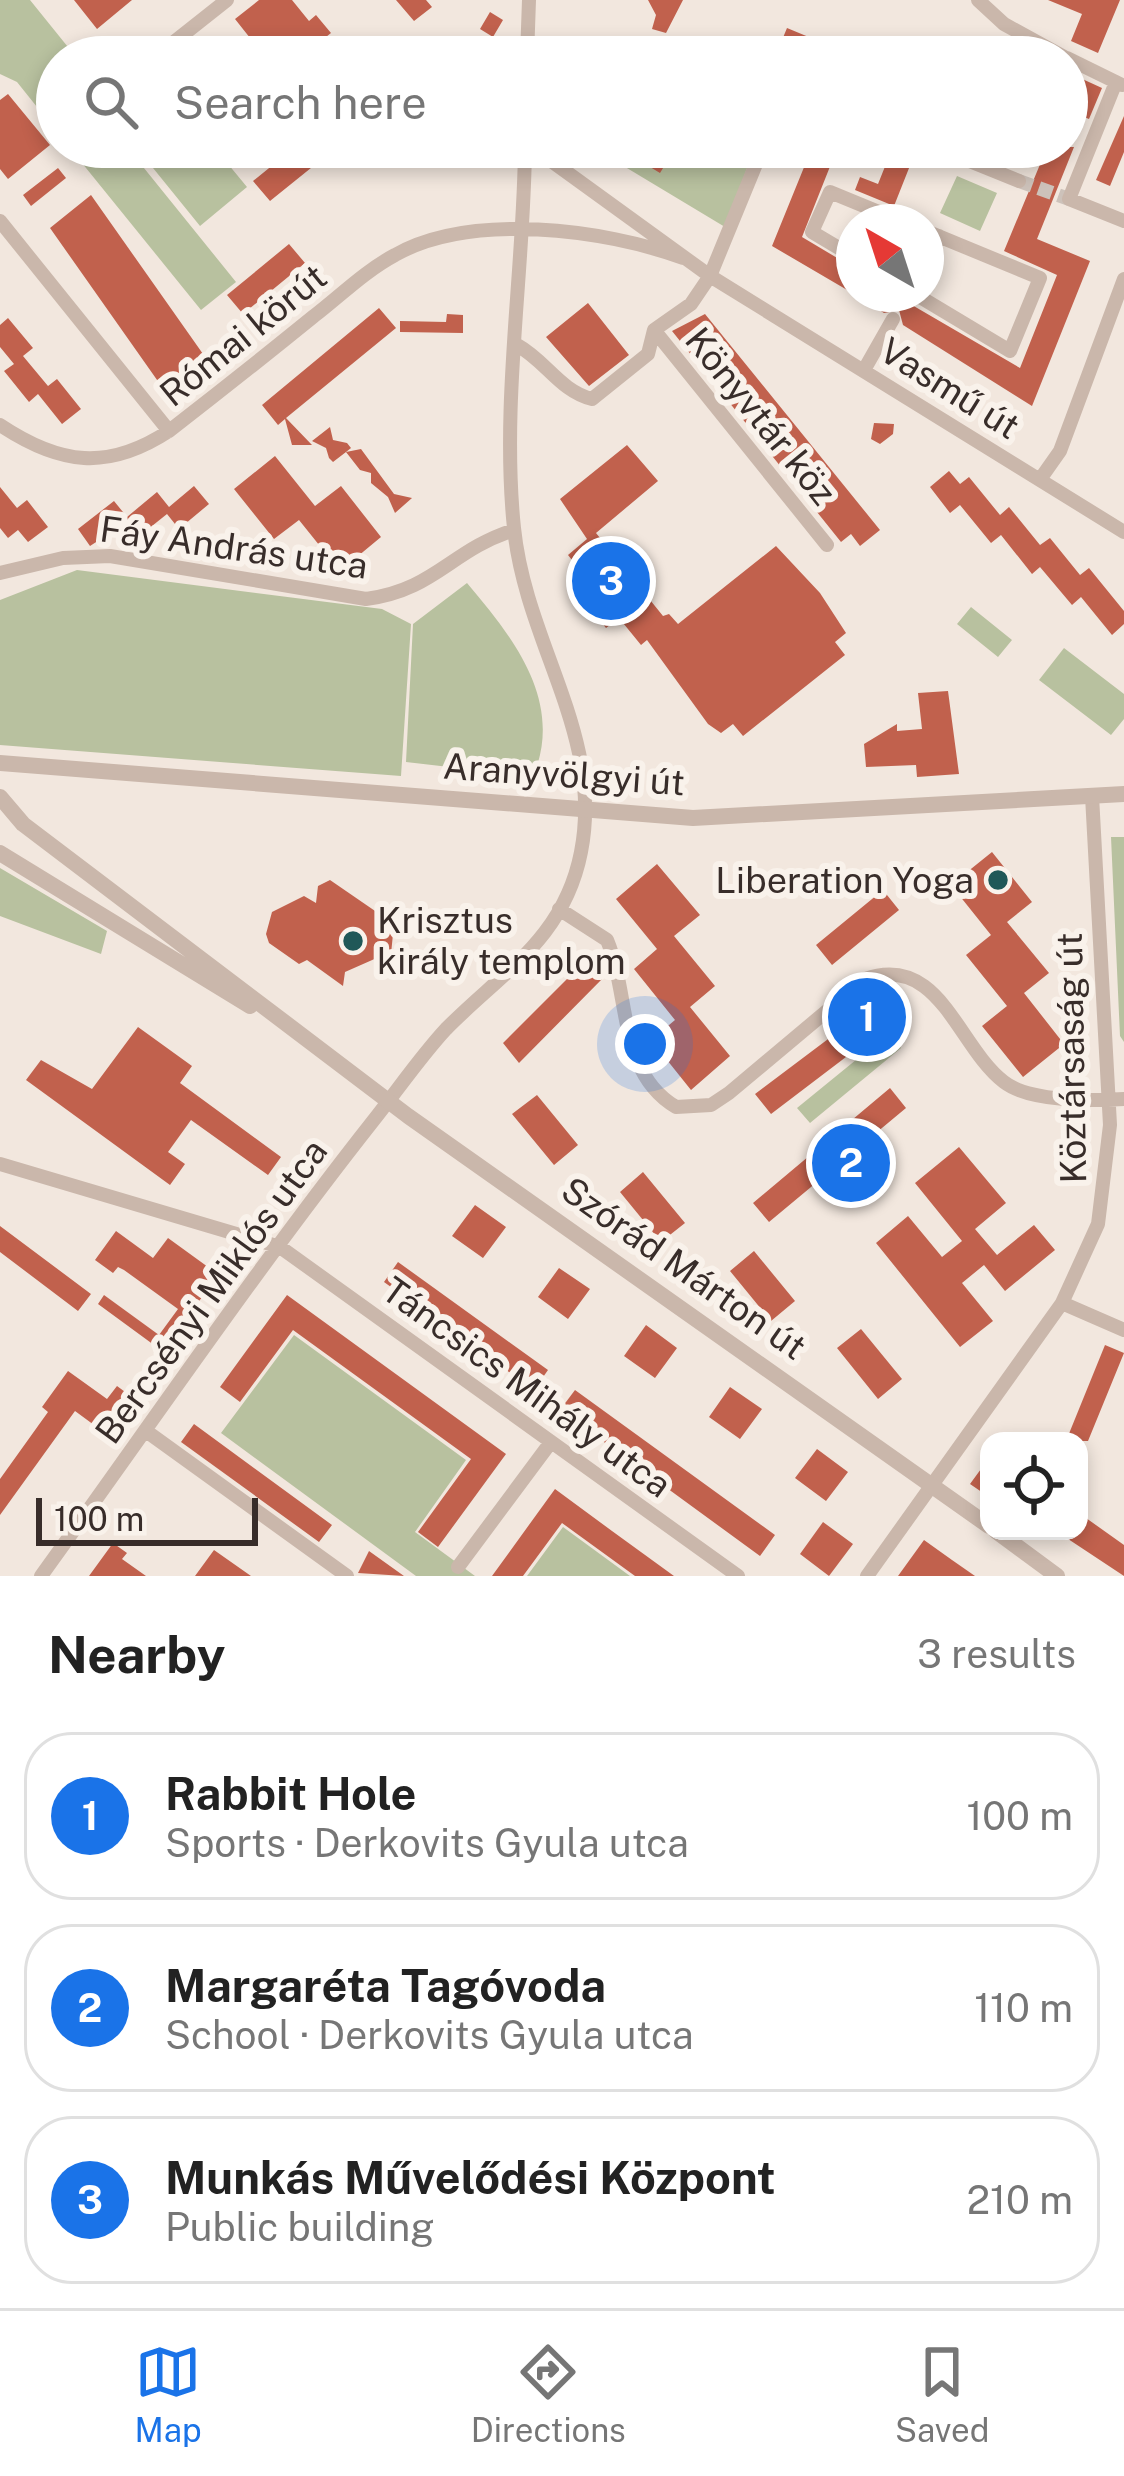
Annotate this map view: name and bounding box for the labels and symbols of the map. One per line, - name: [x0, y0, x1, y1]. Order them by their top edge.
- north arrow: [836, 204, 944, 312]
- street label: Római körút: [151, 255, 335, 415]
- street label: Könyvtár köz: [677, 319, 845, 513]
- street label: Vasmű út: [873, 329, 1027, 447]
- street label: Fáy András utca: [97, 507, 371, 587]
- pin: 3: [572, 536, 650, 626]
- street label: Aranyvölgyi út: [442, 745, 686, 803]
- place label: Liberation Yoga: [715, 859, 974, 901]
- marker: Liberation Yoga: [985, 867, 1011, 893]
- place label: Krisztus király templom: [377, 899, 626, 982]
- marker: Krisztus király templom: [340, 928, 366, 954]
- street label: Köztársaság út: [1048, 932, 1094, 1184]
- pin: 1: [828, 972, 906, 1062]
- your location: [615, 1014, 675, 1074]
- pin: 2: [812, 1118, 890, 1208]
- street label: Bercsényi Miklós utca: [87, 1131, 335, 1451]
- street label: Szórád Márton út: [554, 1168, 814, 1368]
- street label: Táncsics Mihály utca: [375, 1268, 679, 1506]
- scale bar: [36, 1492, 258, 1545]

